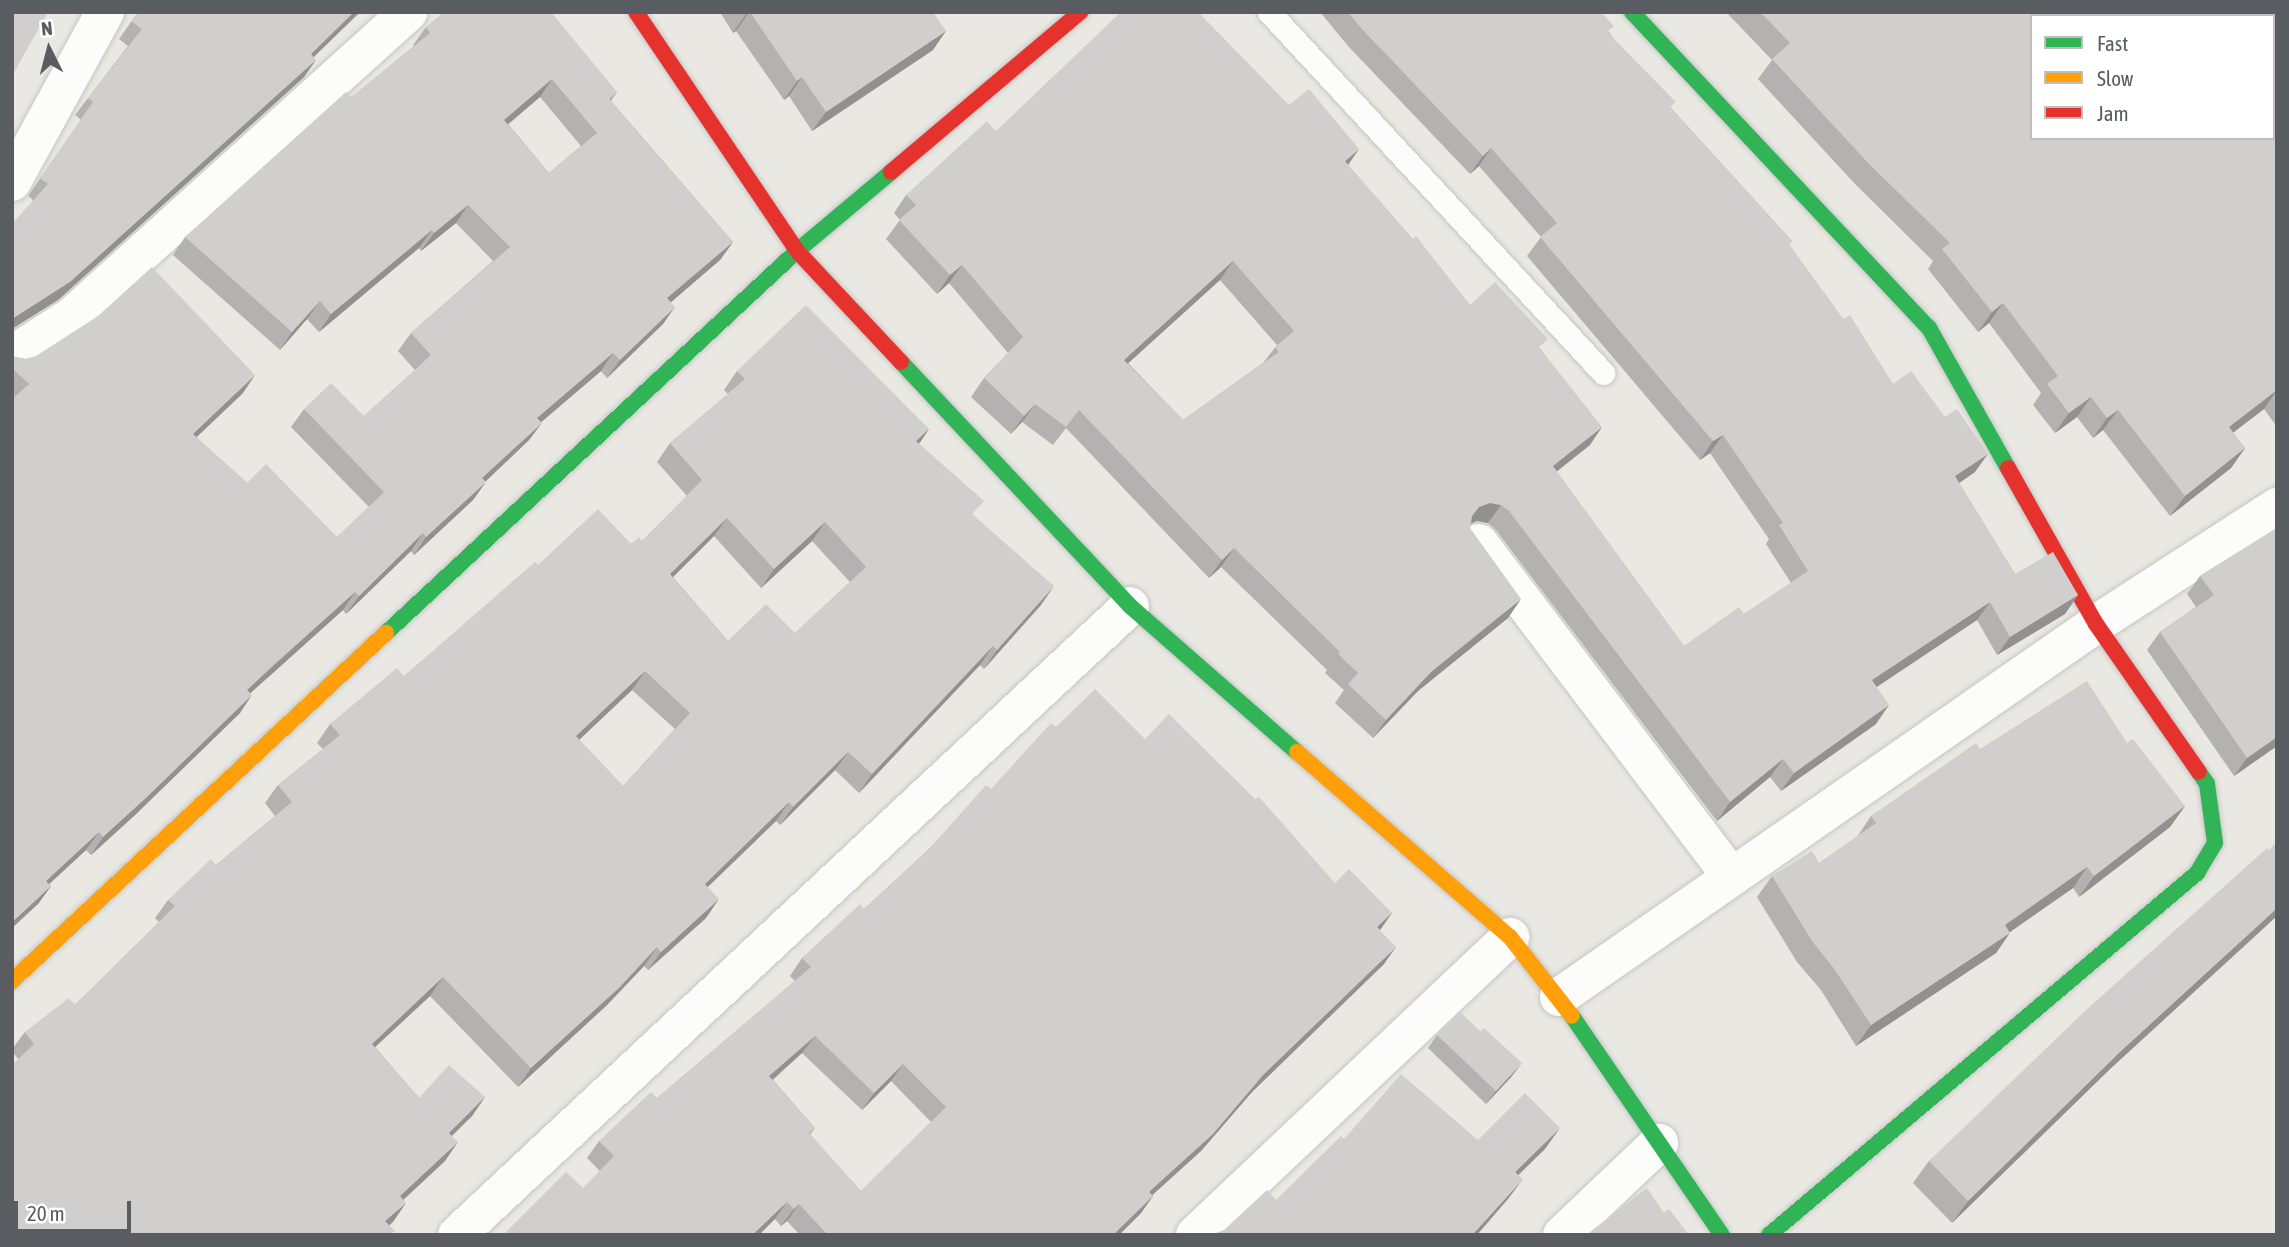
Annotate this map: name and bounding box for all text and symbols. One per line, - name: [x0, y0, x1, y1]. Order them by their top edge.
- north arrow: [14, 14, 84, 84]
- legend: [2030, 14, 2275, 140]
- text: N: [40, 17, 54, 40]
- text: Fast: [2097, 31, 2128, 55]
- text: Slow: [2097, 66, 2133, 90]
- text: Jam: [2097, 101, 2129, 125]
- scale bar: [18, 1188, 135, 1232]
- text: 20 m: [27, 1201, 65, 1225]

